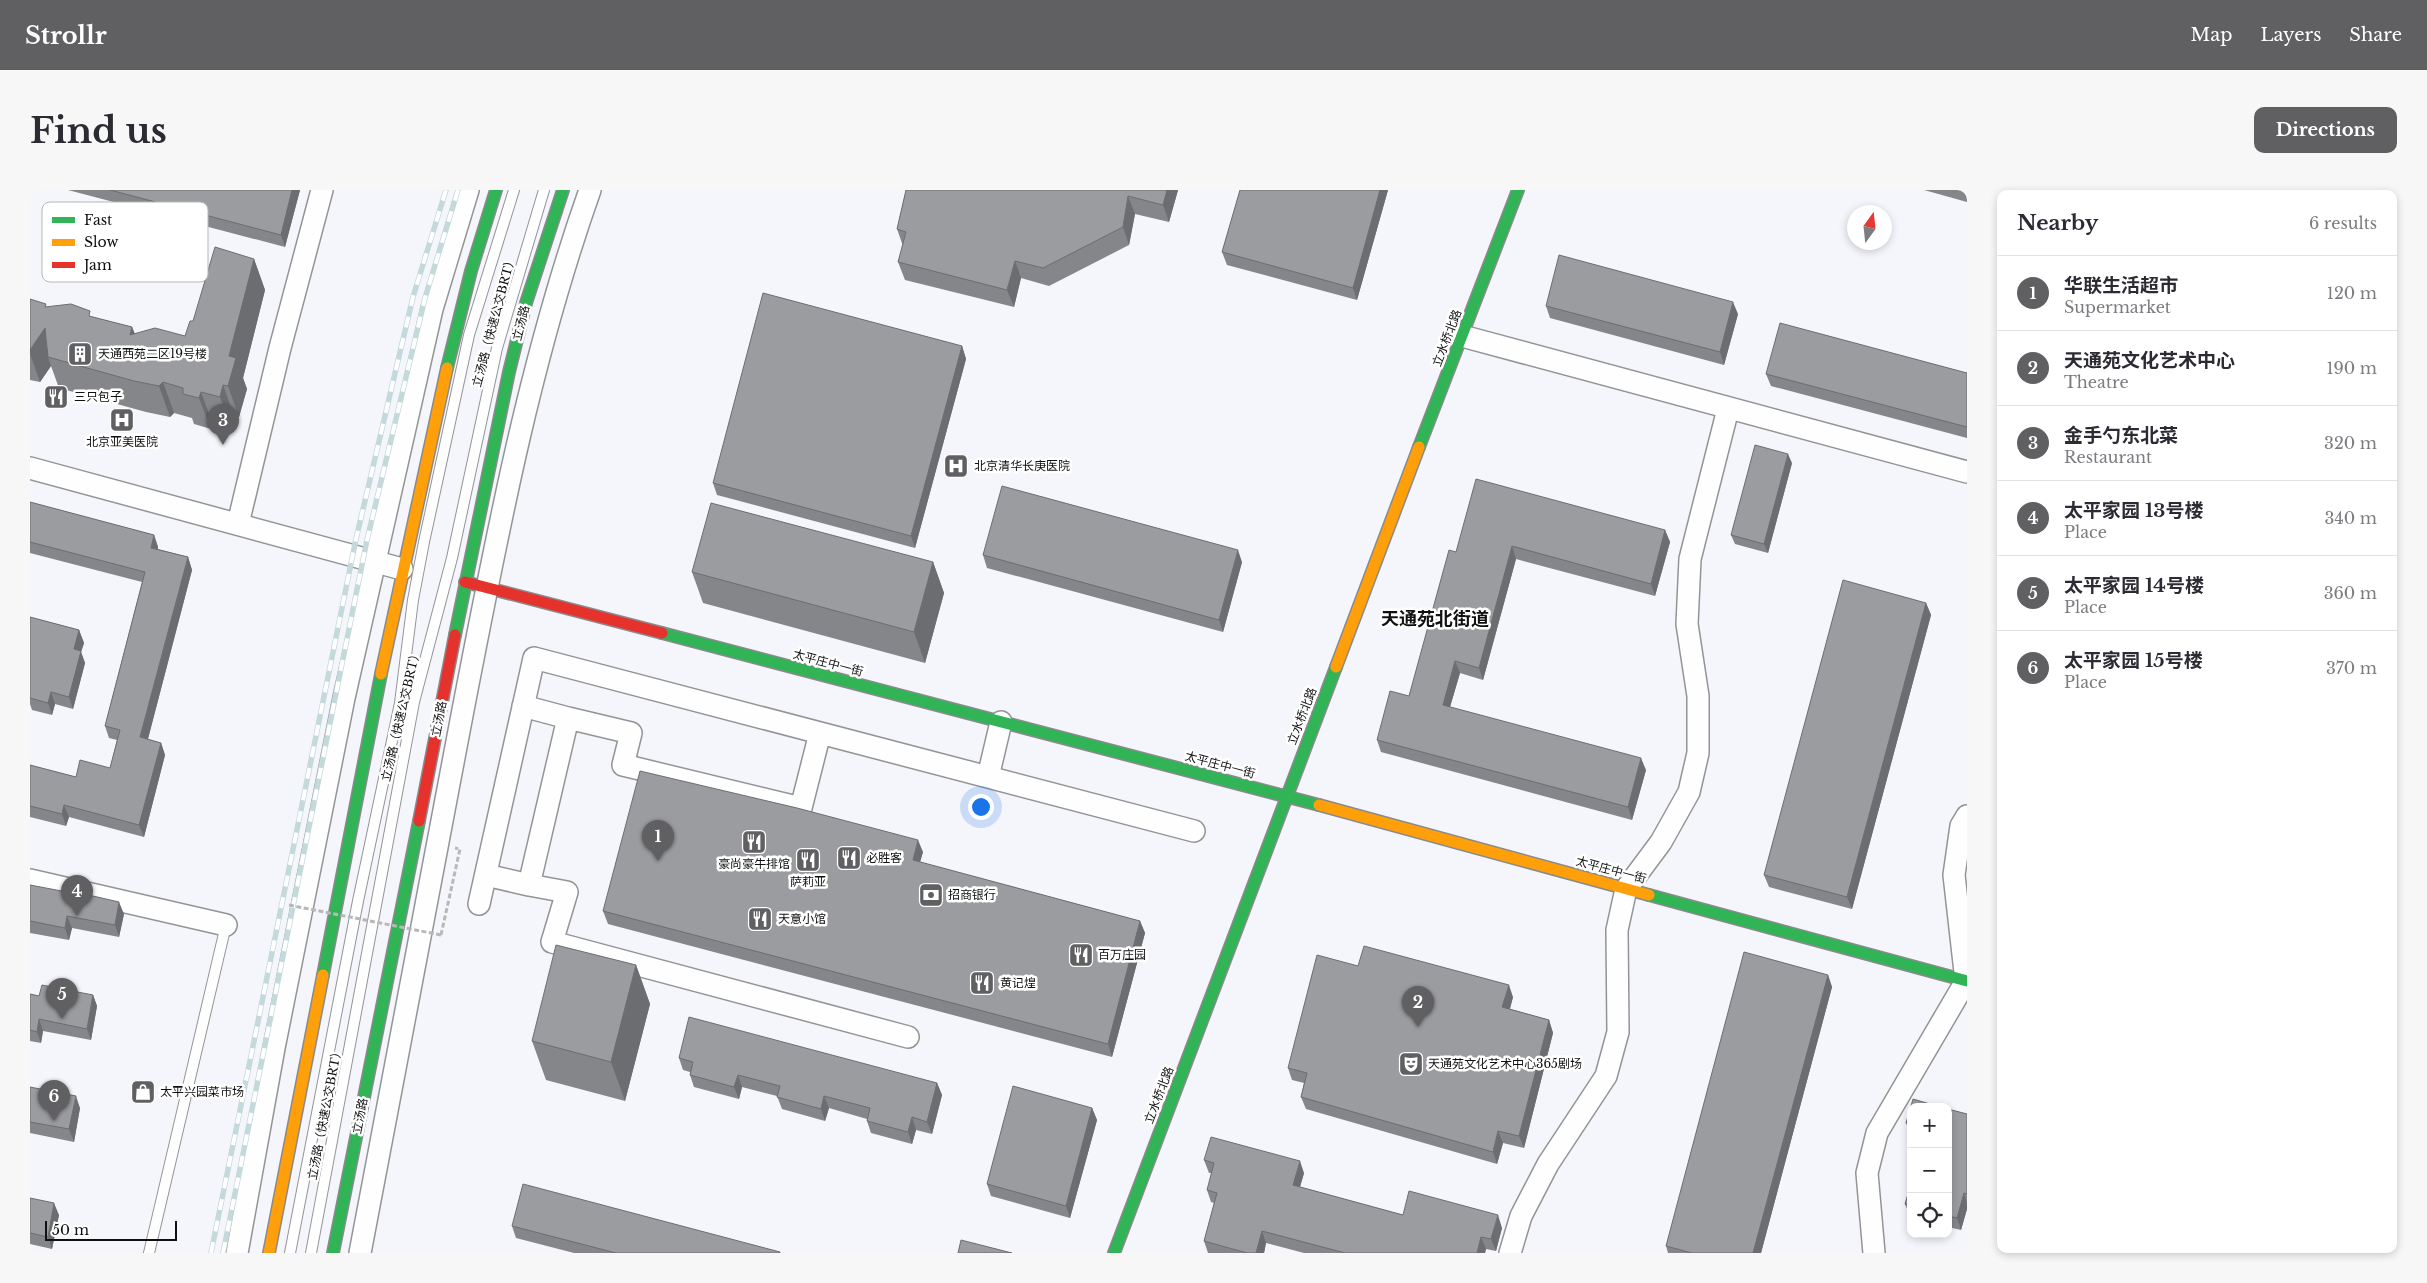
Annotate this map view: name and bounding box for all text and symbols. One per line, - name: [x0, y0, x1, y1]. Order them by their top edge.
- text: Strollr: [25, 21, 107, 50]
- text: Map: [2191, 24, 2232, 46]
- text: Layers: [2260, 24, 2321, 46]
- text: Share: [2349, 24, 2402, 46]
- button: Directions: [2254, 107, 2397, 153]
- text: Find us: [30, 109, 167, 152]
- legend: [42, 202, 208, 282]
- north arrow: [1847, 205, 1892, 250]
- text: Nearby: [2017, 210, 2098, 236]
- text: Fast: [84, 211, 113, 229]
- text: 6 results: [2309, 213, 2377, 233]
- text: Slow: [84, 233, 118, 251]
- street label: 立汤路（快速公交BRT）: [469, 253, 519, 389]
- text: Jam: [82, 256, 112, 274]
- text: 华联生活超市: [2064, 274, 2178, 297]
- text: 1: [2030, 283, 2036, 303]
- text: 120 m: [2327, 283, 2377, 303]
- text: Supermarket: [2064, 297, 2171, 317]
- street label: 立汤路: [510, 304, 532, 342]
- street label: 立水桥北路: [1429, 307, 1464, 369]
- building icon: 天通西苑二区19号楼: [67, 341, 93, 367]
- place label: 天通西苑二区19号楼: [98, 346, 207, 361]
- text: 天通苑文化艺术中心: [2064, 349, 2235, 372]
- text: 2: [2028, 358, 2038, 378]
- text: 190 m: [2326, 358, 2377, 378]
- text: Theatre: [2064, 372, 2129, 392]
- restaurant icon: 三只包子: [43, 384, 69, 410]
- place label: 三只包子: [74, 389, 122, 404]
- pin: 3: [207, 404, 239, 445]
- hospital icon: 北京亚美医院: [109, 407, 135, 433]
- text: 金手勺东北菜: [2064, 424, 2178, 447]
- text: 3: [2028, 433, 2038, 453]
- text: 320 m: [2324, 433, 2377, 453]
- place label: 北京亚美医院: [86, 434, 158, 449]
- text: Restaurant: [2064, 447, 2152, 467]
- hospital icon: 北京清华长庚医院: [943, 453, 969, 479]
- place label: 北京清华长庚医院: [974, 458, 1070, 473]
- text: 太平家园 13号楼: [2064, 499, 2203, 522]
- text: 4: [2028, 508, 2038, 528]
- text: 340 m: [2325, 508, 2377, 528]
- text: Place: [2064, 522, 2107, 542]
- text: 太平家园 14号楼: [2064, 574, 2204, 597]
- text: 5: [2028, 583, 2038, 603]
- text: 360 m: [2324, 583, 2377, 603]
- text: Place: [2064, 597, 2107, 617]
- district label: 天通苑北街道: [1381, 608, 1489, 630]
- street label: 太平庄中一街: [791, 646, 865, 679]
- street label: 立汤路（快速公交BRT）: [378, 647, 423, 783]
- text: 太平家园 15号楼: [2064, 649, 2203, 672]
- text: 6: [2028, 658, 2038, 678]
- text: 370 m: [2326, 658, 2377, 678]
- text: Place: [2064, 672, 2107, 692]
- street label: 立水桥北路: [1284, 685, 1319, 747]
- street label: 立汤路: [428, 700, 449, 738]
- street label: 太平庄中一街: [1183, 748, 1257, 781]
- your location: [968, 794, 994, 820]
- pin: 1: [642, 820, 674, 861]
- restaurant icon: 豪尚豪牛排馆: [741, 829, 767, 855]
- restaurant icon: 必胜客: [836, 845, 862, 871]
- restaurant icon: 萨莉亚: [795, 847, 821, 873]
- place label: 必胜客: [866, 850, 902, 865]
- street label: 太平庄中一街: [1574, 853, 1648, 886]
- place label: 豪尚豪牛排馆: [718, 856, 790, 871]
- place label: 萨莉亚: [790, 874, 826, 889]
- pin: 4: [61, 875, 93, 916]
- bank icon: 招商银行: [918, 882, 944, 908]
- place label: 招商银行: [948, 887, 996, 902]
- restaurant icon: 天意小馆: [747, 906, 773, 932]
- place label: 天意小馆: [778, 911, 826, 926]
- restaurant icon: 百万庄园: [1068, 942, 1094, 968]
- place label: 百万庄园: [1098, 947, 1146, 962]
- restaurant icon: 黄记煌: [969, 970, 995, 996]
- place label: 黄记煌: [1000, 975, 1036, 990]
- pin: 5: [46, 978, 78, 1019]
- pin: 2: [1402, 986, 1434, 1027]
- street label: 立汤路（快速公交BRT）: [304, 1045, 345, 1181]
- theatre icon: 天通苑文化艺术中心365剧场: [1398, 1051, 1424, 1077]
- place label: 天通苑文化艺术中心365剧场: [1428, 1056, 1582, 1071]
- street label: 立水桥北路: [1141, 1064, 1176, 1126]
- shop icon: 太平兴园菜市场: [130, 1079, 156, 1105]
- pin: 6: [38, 1080, 70, 1121]
- place label: 太平兴园菜市场: [160, 1084, 244, 1099]
- street label: 立汤路: [349, 1097, 370, 1135]
- map controls: [1907, 1103, 1952, 1238]
- button: +: [1907, 1103, 1952, 1148]
- button: −: [1907, 1148, 1952, 1193]
- button: locate: [1907, 1193, 1952, 1238]
- scale bar: [45, 1218, 178, 1241]
- text: 50 m: [52, 1221, 89, 1239]

